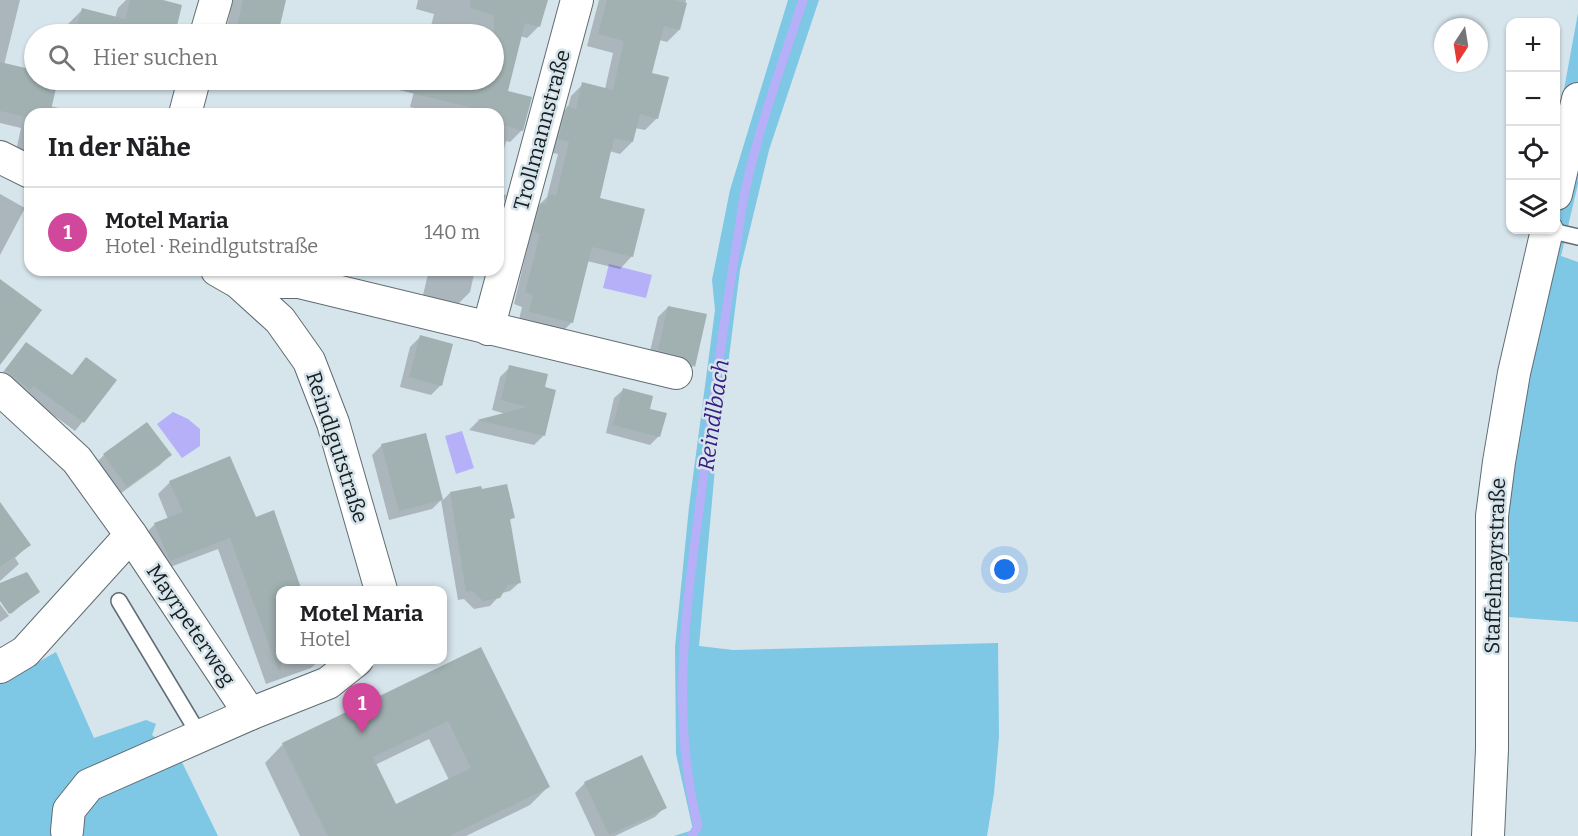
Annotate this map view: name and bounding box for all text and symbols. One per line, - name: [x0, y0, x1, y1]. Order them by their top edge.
- north arrow: [1434, 18, 1488, 72]
- map controls: [1506, 18, 1560, 234]
- button: +: [1506, 18, 1560, 72]
- search box: [24, 24, 504, 90]
- icon: search: [45, 41, 78, 74]
- text: Hier suchen: [93, 44, 218, 71]
- street label: Trollmannstraße: [508, 47, 576, 213]
- button: −: [1506, 72, 1560, 126]
- button: locate: [1506, 126, 1560, 180]
- text: In der Nähe: [48, 132, 191, 163]
- button: layers: [1506, 180, 1560, 234]
- text: Motel Maria: [105, 207, 229, 234]
- text: 1: [63, 220, 72, 244]
- text: 140 m: [424, 220, 480, 244]
- text: Hotel · Reindlgutstraße: [105, 234, 318, 258]
- water label: Reindlbach: [692, 358, 735, 472]
- street label: Reindlgutstraße: [300, 368, 374, 526]
- street label: Staffelmayrstraße: [1479, 477, 1511, 655]
- your location: [990, 555, 1019, 584]
- street label: Mayrpeterweg: [141, 559, 241, 691]
- popup: [276, 586, 447, 664]
- text: Motel Maria: [300, 600, 423, 627]
- text: Hotel: [300, 627, 350, 651]
- pin: 1: [342, 684, 382, 733]

